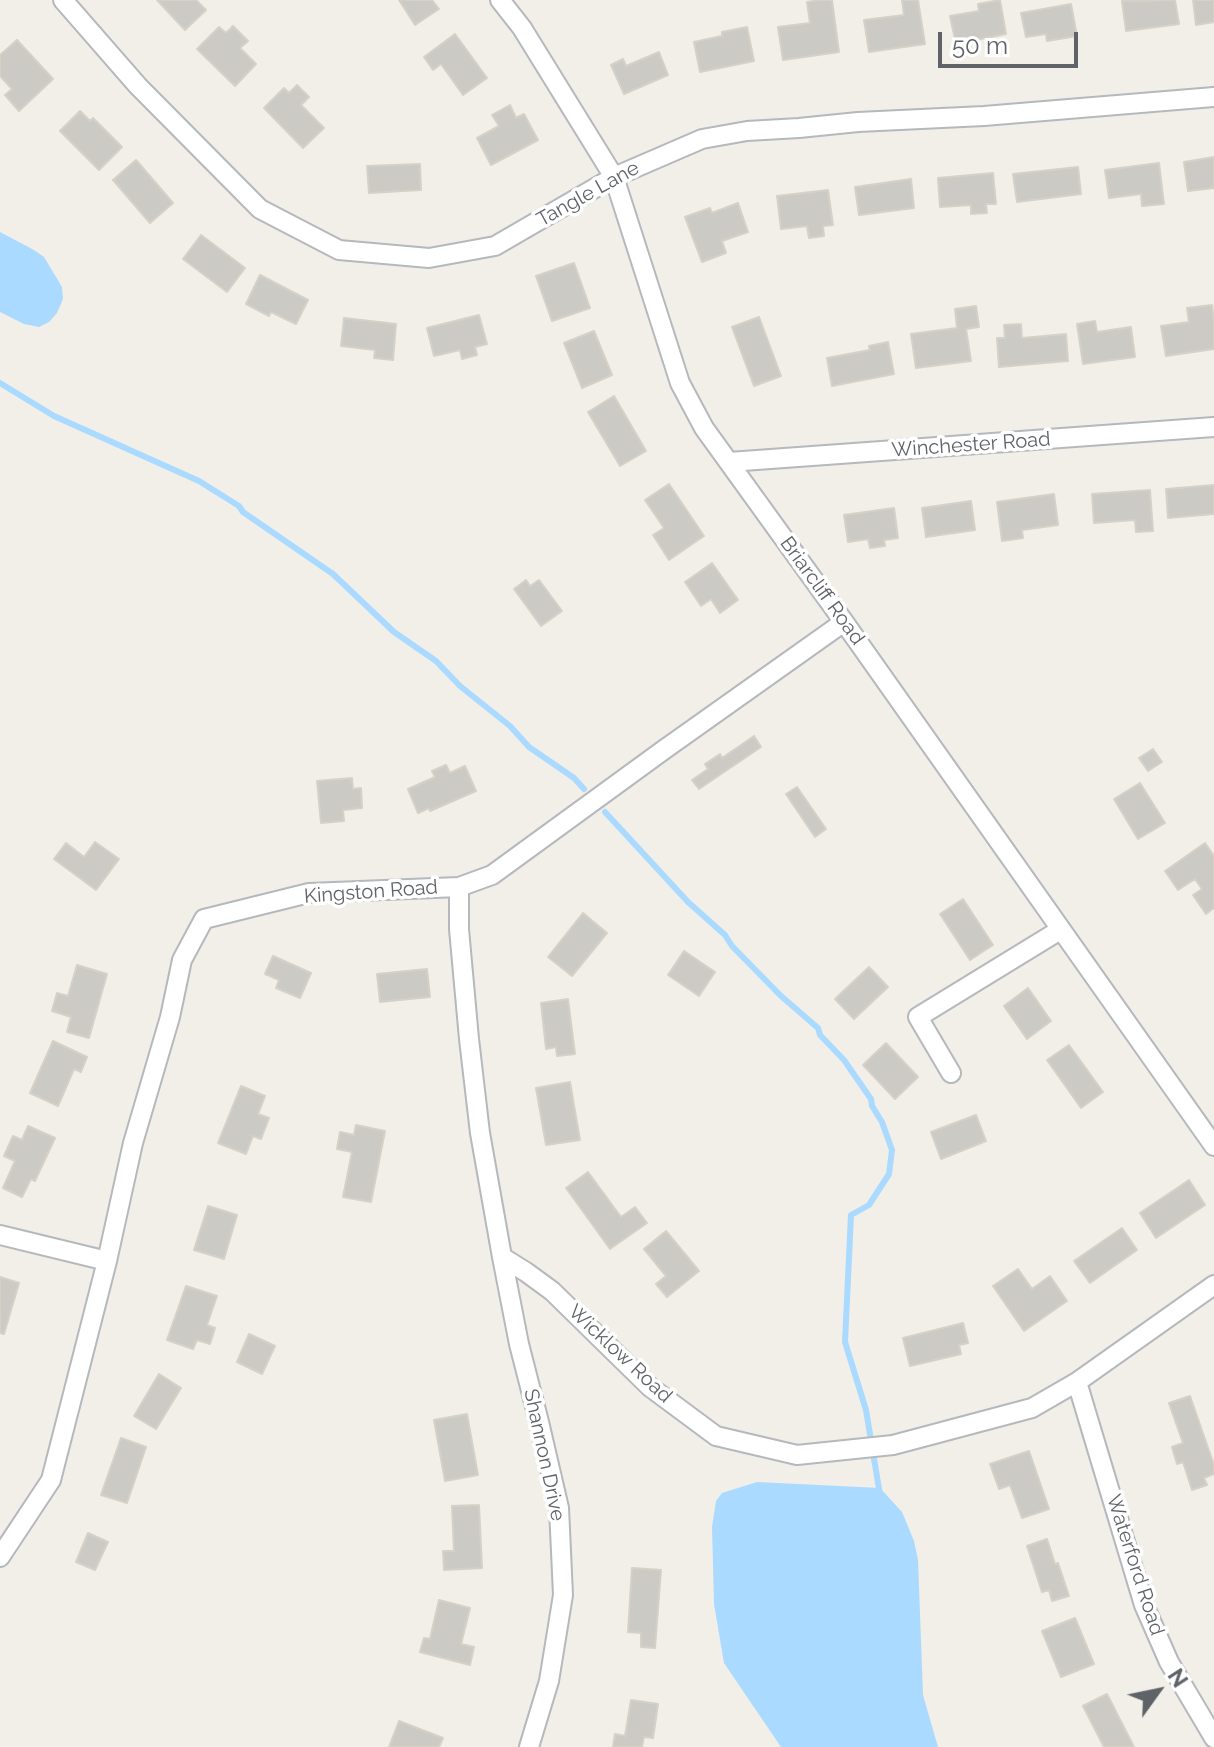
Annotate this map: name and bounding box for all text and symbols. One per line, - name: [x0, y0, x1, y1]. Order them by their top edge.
- scale bar: [942, 16, 1082, 66]
- text: 50 m: [952, 31, 1008, 60]
- street label: Tangle Lane: [533, 156, 643, 232]
- street label: Winchester Road: [891, 427, 1051, 463]
- street label: Briarcliff Road: [775, 532, 869, 650]
- street label: Kingston Road: [303, 875, 439, 909]
- street label: Wicklow Road: [563, 1300, 677, 1408]
- street label: Shannon Drive: [518, 1387, 570, 1523]
- street label: Waterford Road: [1101, 1492, 1169, 1638]
- north arrow: [1118, 1651, 1198, 1731]
- text: N: [1163, 1664, 1194, 1692]

